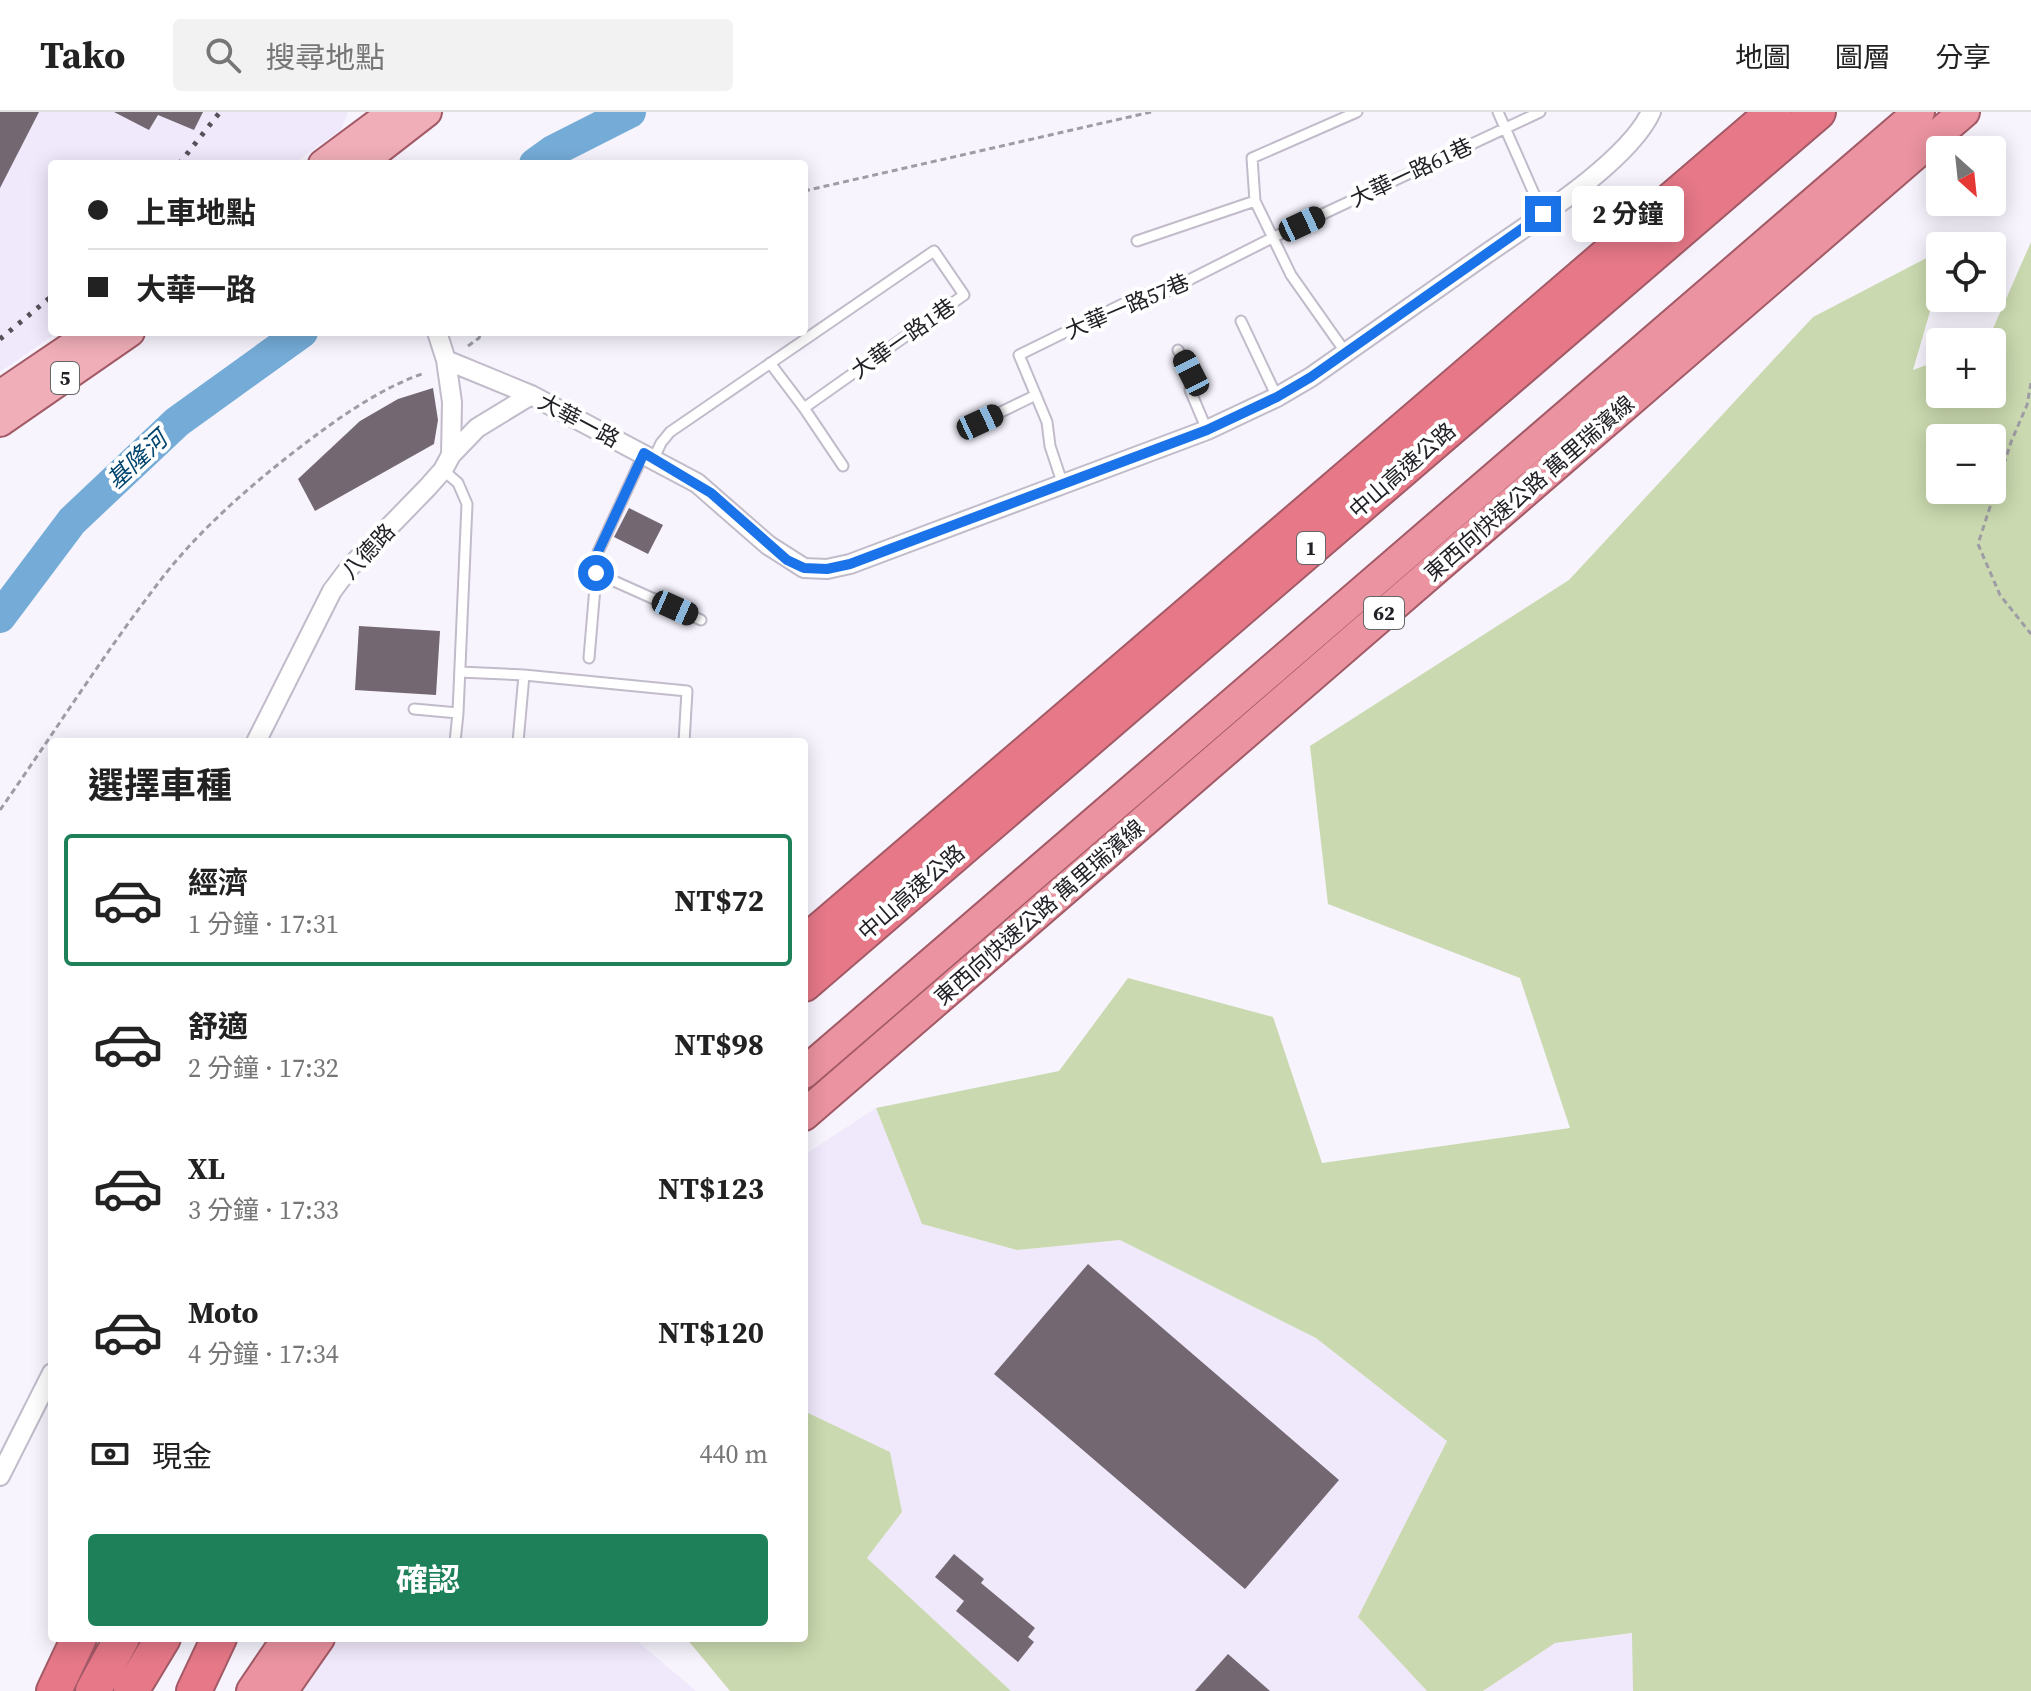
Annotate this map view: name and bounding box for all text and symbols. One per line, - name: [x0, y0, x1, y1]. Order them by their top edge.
- search box: [173, 19, 733, 91]
- text: Tako: [40, 29, 125, 81]
- icon: search: [201, 33, 245, 77]
- text: 搜尋地點: [265, 37, 385, 78]
- text: 地圖: [1735, 38, 1791, 76]
- text: 圖層: [1835, 38, 1891, 76]
- text: 分享: [1935, 38, 1991, 76]
- street label: 大華一路61巷: [1345, 131, 1477, 213]
- north arrow: [1926, 136, 2006, 216]
- map controls: [1926, 136, 2006, 504]
- callout: 2 分鐘: [1571, 186, 1683, 242]
- text: 上車地點: [136, 192, 256, 233]
- route end: [1525, 196, 1561, 232]
- text: 2 分鐘: [1592, 196, 1664, 232]
- car: [1275, 203, 1329, 245]
- button: locate: [1926, 232, 2006, 312]
- street label: 大華一路57巷: [1060, 266, 1194, 346]
- text: 大華一路: [136, 269, 256, 310]
- street label: 大華一路1巷: [845, 291, 961, 385]
- button: +: [1926, 328, 2006, 408]
- car: [1169, 346, 1213, 400]
- road number: 5: [51, 362, 79, 394]
- street label: 大華一路: [533, 386, 625, 454]
- street label: 東西向快速公路 萬里瑞濱線: [1418, 388, 1640, 588]
- car: [953, 401, 1007, 443]
- street label: 中山高速公路: [1342, 415, 1462, 525]
- water label: 基隆河: [99, 420, 177, 496]
- button: −: [1926, 424, 2006, 504]
- street label: 八德路: [335, 517, 401, 585]
- road number: 1: [1297, 532, 1325, 564]
- route start: [578, 555, 614, 591]
- car: [648, 587, 702, 629]
- road number: 62: [1364, 597, 1404, 629]
- text: 選擇車種: [88, 761, 232, 810]
- street label: 東西向快速公路 萬里瑞濱線: [928, 812, 1150, 1012]
- street label: 中山高速公路: [851, 837, 971, 947]
- text: 經濟: [188, 862, 248, 903]
- icon: car: [92, 864, 164, 936]
- text: NT$72: [674, 880, 764, 921]
- text: 1 分鐘 · 17:31: [188, 906, 339, 942]
- text: 舒適: [188, 1006, 248, 1047]
- icon: car: [92, 1008, 164, 1080]
- text: NT$98: [674, 1024, 764, 1065]
- text: 2 分鐘 · 17:32: [188, 1050, 339, 1086]
- text: XL: [188, 1148, 225, 1189]
- icon: car: [92, 1152, 164, 1224]
- text: NT$123: [658, 1168, 764, 1209]
- text: 3 分鐘 · 17:33: [188, 1192, 339, 1228]
- text: Moto: [188, 1292, 259, 1333]
- icon: car: [92, 1296, 164, 1368]
- text: NT$120: [658, 1312, 764, 1353]
- text: 4 分鐘 · 17:34: [188, 1336, 339, 1372]
- icon: cash: [88, 1432, 132, 1476]
- text: 現金: [152, 1436, 212, 1477]
- text: 440 m: [700, 1436, 768, 1472]
- button: 確認: [88, 1534, 768, 1626]

